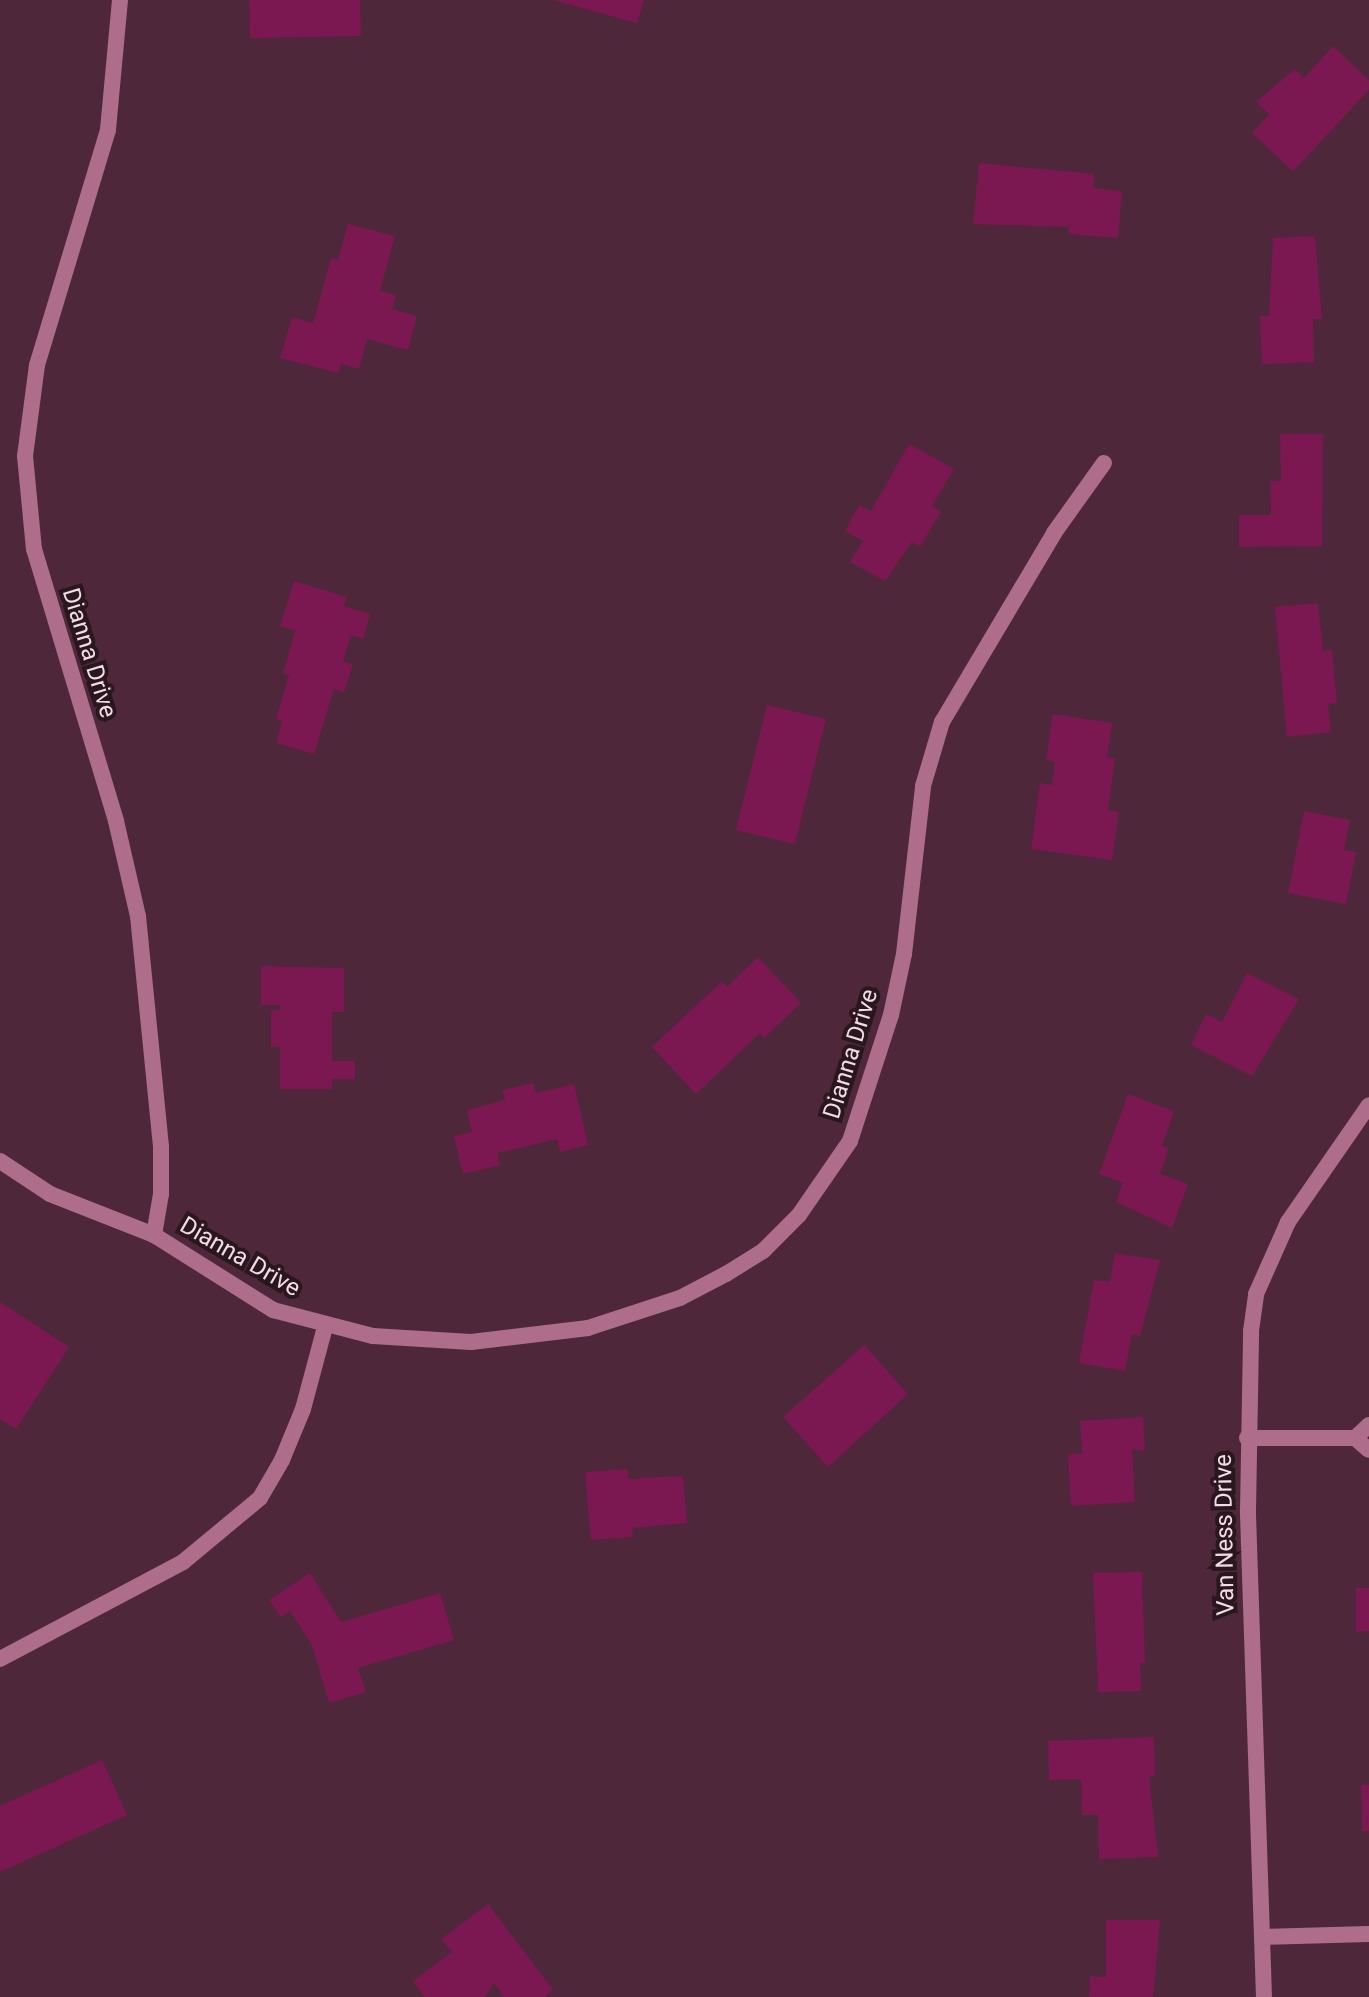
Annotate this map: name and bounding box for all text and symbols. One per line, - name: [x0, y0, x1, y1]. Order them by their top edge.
- street label: Dianna Drive: [56, 585, 122, 721]
- street label: Dianna Drive: [818, 986, 884, 1122]
- street label: Dianna Drive: [175, 1211, 305, 1303]
- street label: Van Ness Drive: [1209, 1454, 1241, 1616]

